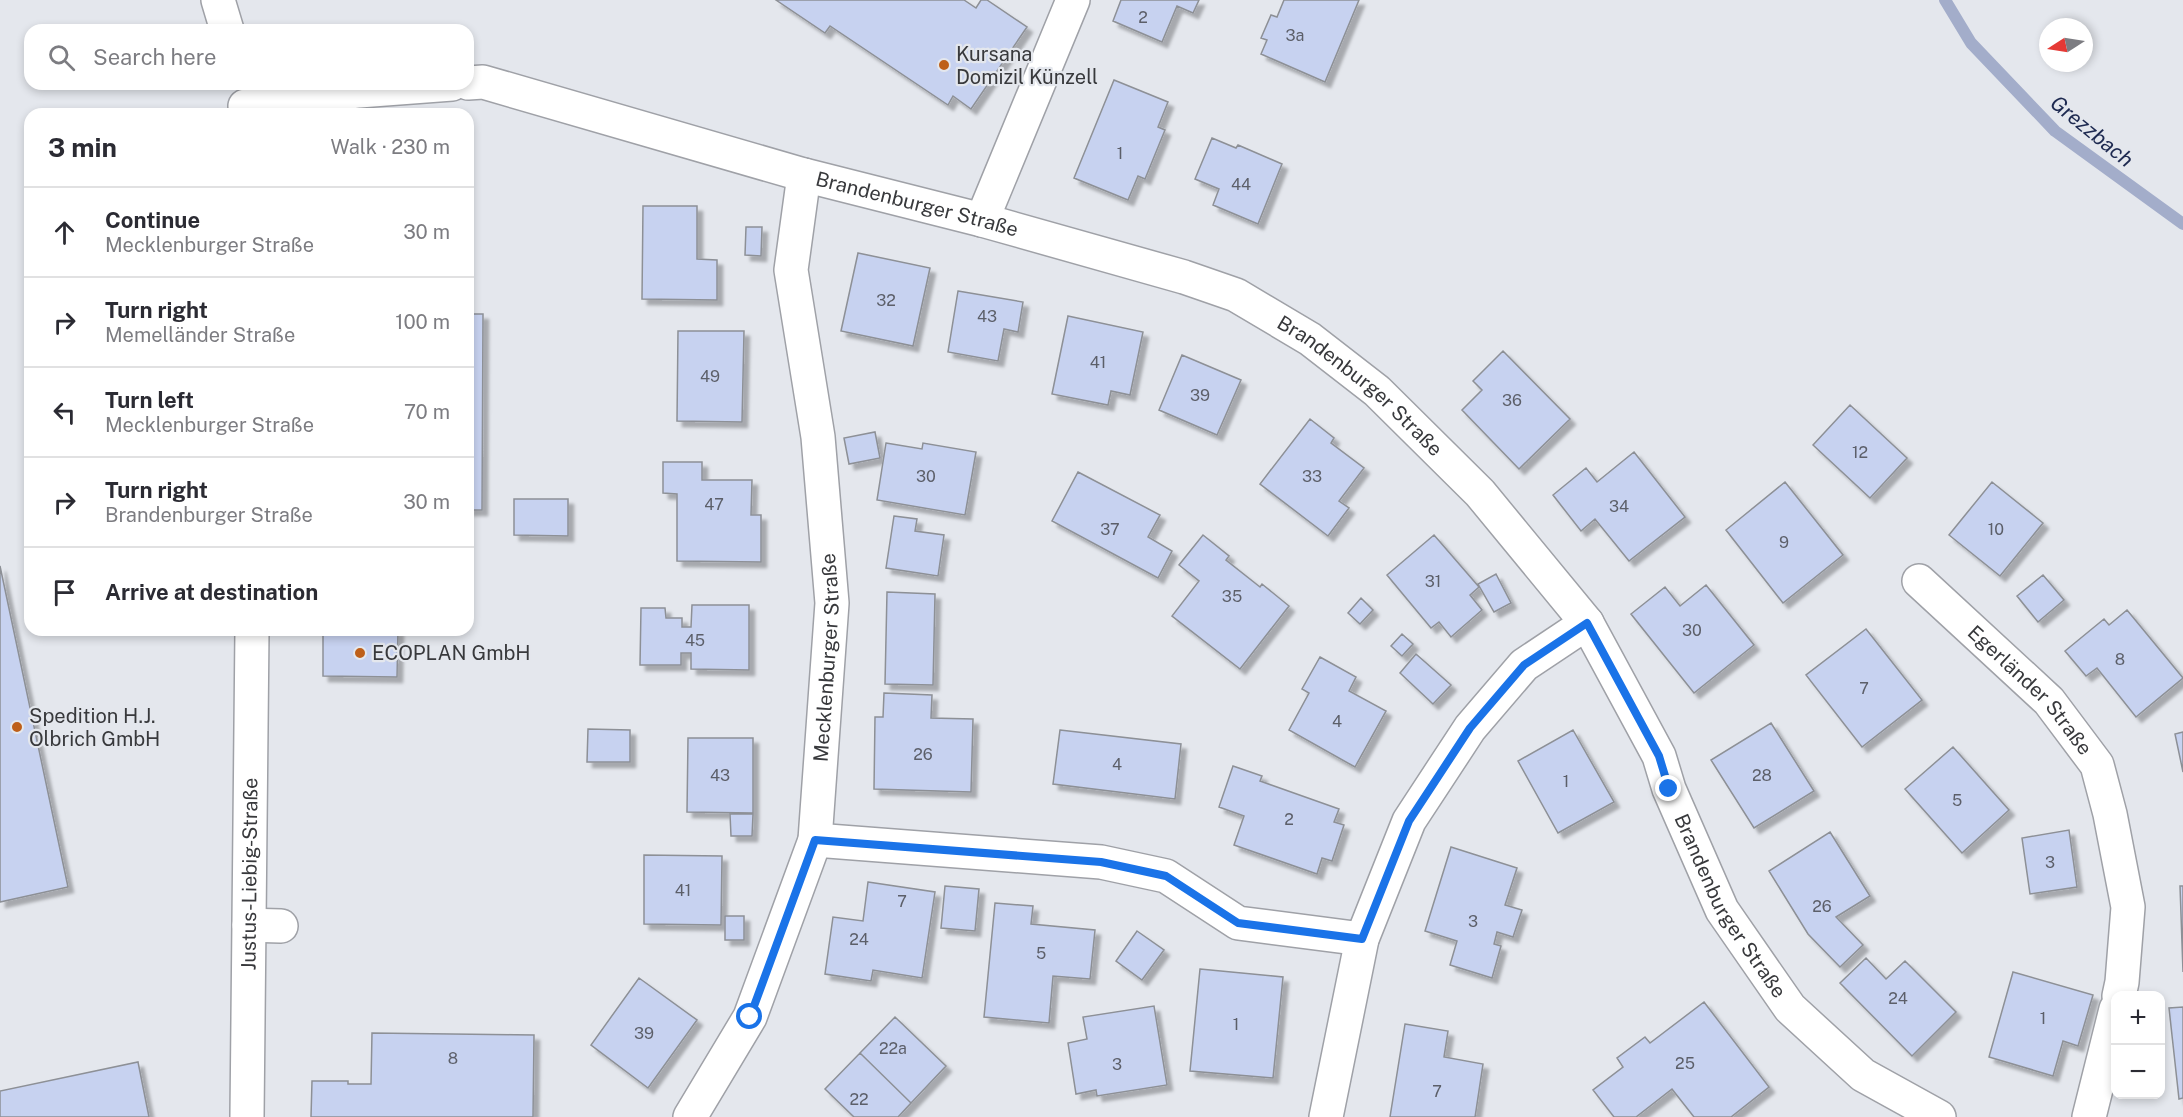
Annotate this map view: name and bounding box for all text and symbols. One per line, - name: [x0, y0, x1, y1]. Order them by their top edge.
- house number: 2: [1138, 8, 1148, 27]
- north arrow: [2039, 18, 2093, 72]
- search box: [24, 24, 474, 90]
- house number: 3a: [1286, 26, 1304, 45]
- icon: search: [45, 41, 78, 74]
- place label: Kursana Domizil Künzell: [956, 42, 1098, 89]
- text: Search here: [93, 44, 217, 70]
- marker: Kursana Domizil Künzell: [937, 58, 951, 72]
- water label: Grezzbach: [2046, 90, 2138, 172]
- text: 3 min: [48, 132, 117, 163]
- text: Walk · 230 m: [331, 135, 450, 159]
- house number: 1: [1117, 144, 1123, 163]
- street label: Brandenburger Straße: [813, 166, 1021, 242]
- house number: 44: [1231, 175, 1251, 194]
- text: Continue: [105, 207, 200, 233]
- icon: ahead: [48, 216, 81, 249]
- text: 30 m: [403, 220, 450, 244]
- text: Mecklenburger Straße: [105, 233, 314, 257]
- house number: 32: [876, 291, 896, 310]
- text: Turn right: [105, 297, 208, 323]
- icon: right: [48, 306, 81, 339]
- house number: 43: [977, 307, 997, 326]
- text: 100 m: [395, 310, 450, 334]
- street label: Brandenburger Straße: [1273, 310, 1448, 461]
- text: Memelländer Straße: [105, 323, 295, 347]
- house number: 41: [1090, 353, 1106, 372]
- house number: 49: [700, 367, 720, 386]
- house number: 39: [1190, 386, 1210, 405]
- text: Turn left: [105, 387, 194, 413]
- house number: 36: [1502, 391, 1522, 410]
- icon: left: [48, 396, 81, 429]
- text: 70 m: [404, 400, 450, 424]
- text: Mecklenburger Straße: [105, 413, 314, 437]
- house number: 12: [1852, 443, 1868, 462]
- house number: 30: [916, 467, 936, 486]
- house number: 33: [1302, 467, 1322, 486]
- text: Turn right: [105, 477, 208, 503]
- icon: right: [48, 486, 81, 519]
- text: 30 m: [403, 490, 450, 514]
- house number: 47: [704, 495, 724, 514]
- house number: 34: [1609, 497, 1629, 516]
- text: Brandenburger Straße: [105, 503, 313, 527]
- house number: 37: [1100, 520, 1120, 539]
- house number: 10: [1988, 520, 2004, 539]
- house number: 9: [1779, 533, 1789, 552]
- street label: Mecklenburger Straße: [809, 552, 844, 763]
- house number: 31: [1425, 572, 1441, 591]
- icon: arrive: [48, 576, 81, 609]
- text: Arrive at destination: [105, 579, 318, 605]
- house number: 35: [1222, 587, 1242, 606]
- street label: Egerländer Straße: [1963, 620, 2097, 760]
- house number: 30: [1682, 621, 1702, 640]
- house number: 45: [685, 631, 705, 650]
- place label: ECOPLAN GmbH: [372, 641, 531, 665]
- marker: ECOPLAN GmbH: [353, 646, 367, 660]
- house number: 8: [2115, 650, 2125, 669]
- house number: 7: [1859, 679, 1869, 698]
- place label: Spedition H.J. Olbrich GmbH: [29, 704, 160, 751]
- house number: 4: [1332, 712, 1342, 731]
- marker: Spedition H.J. Olbrich GmbH: [10, 720, 24, 734]
- house number: 26: [913, 745, 933, 764]
- house number: 4: [1112, 755, 1122, 774]
- house number: 43: [710, 766, 730, 785]
- house number: 28: [1752, 766, 1772, 785]
- house number: 1: [1563, 772, 1569, 791]
- route end: [1655, 775, 1681, 801]
- street label: Justus-Liebig-Straße: [237, 777, 262, 971]
- house number: 5: [1952, 791, 1962, 810]
- house number: 2: [1284, 810, 1294, 829]
- street label: Brandenburger Straße: [1669, 810, 1791, 1002]
- house number: 3: [2045, 853, 2055, 872]
- house number: 41: [675, 881, 691, 900]
- house number: 7: [897, 892, 907, 911]
- house number: 26: [1812, 897, 1832, 916]
- house number: 3: [1468, 912, 1478, 931]
- house number: 24: [849, 930, 869, 949]
- house number: 5: [1036, 944, 1046, 963]
- house number: 24: [1888, 989, 1908, 1008]
- map controls: [2111, 991, 2165, 1099]
- button: +: [2111, 991, 2165, 1045]
- route start: [736, 1003, 762, 1029]
- house number: 1: [2040, 1009, 2046, 1028]
- house number: 1: [1233, 1015, 1239, 1034]
- house number: 39: [634, 1024, 654, 1043]
- house number: 22a: [879, 1039, 907, 1058]
- button: −: [2111, 1045, 2165, 1099]
- house number: 8: [448, 1049, 458, 1068]
- house number: 25: [1675, 1054, 1695, 1073]
- house number: 3: [1112, 1055, 1122, 1074]
- house number: 7: [1432, 1082, 1442, 1101]
- house number: 22: [849, 1090, 869, 1109]

